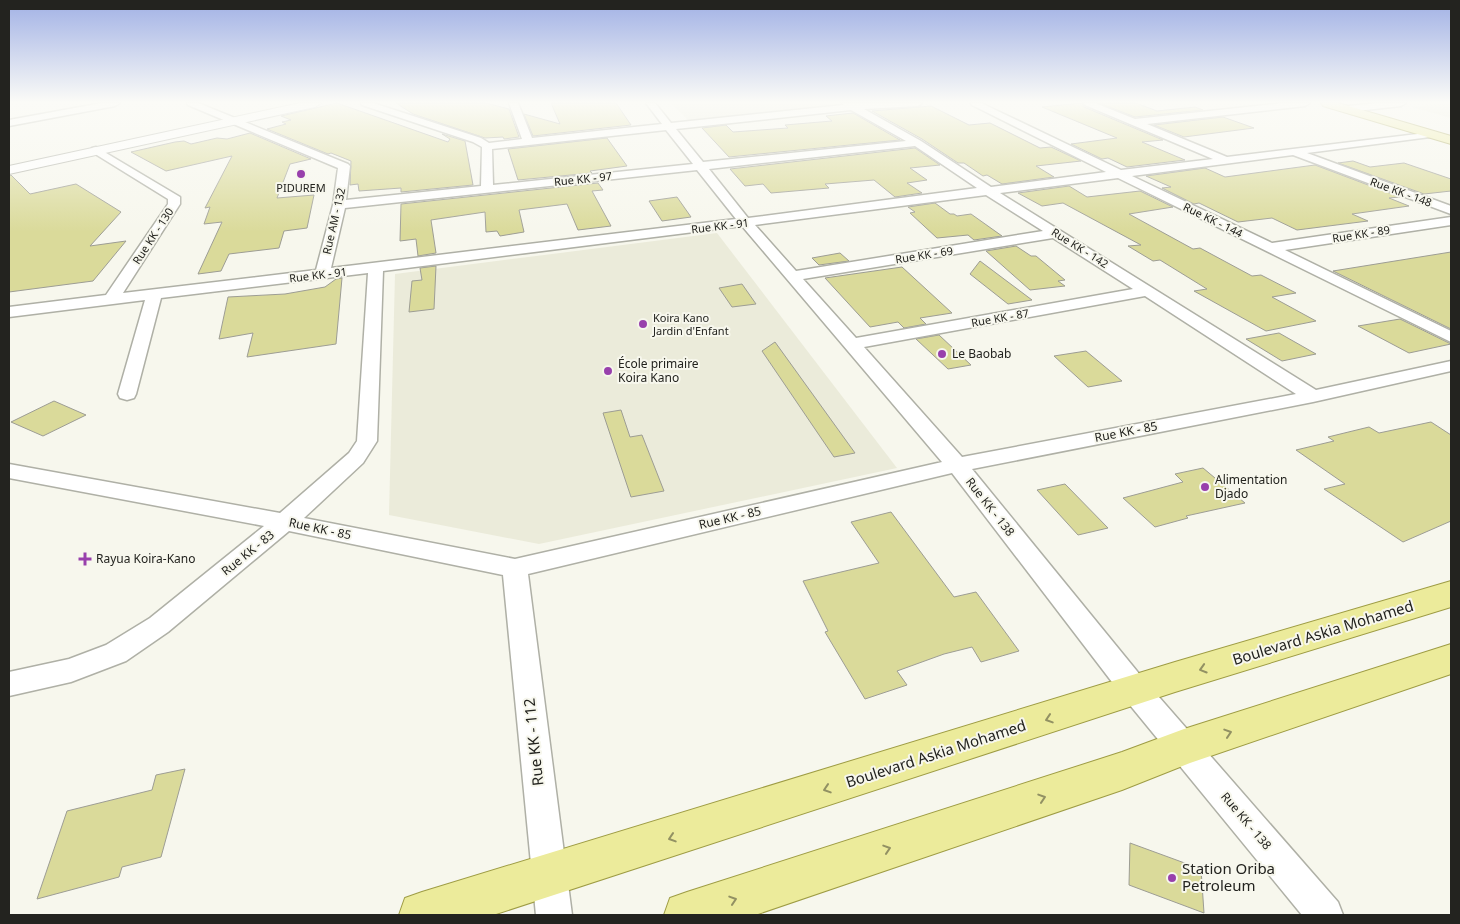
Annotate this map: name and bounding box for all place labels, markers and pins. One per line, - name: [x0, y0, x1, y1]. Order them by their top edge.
- marker: PIDUREM: [295, 168, 307, 180]
- place label: PIDUREM: [276, 180, 326, 195]
- place label: Koira Kano Jardin d'Enfant: [652, 310, 729, 338]
- marker: Koira Kano Jardin d'Enfant: [637, 318, 649, 330]
- place label: Le Baobab: [952, 345, 1011, 362]
- marker: Le Baobab: [936, 348, 948, 360]
- place label: École primaire Koira Kano: [618, 355, 699, 386]
- marker: École primaire Koira Kano: [602, 365, 614, 377]
- place label: Alimentation Djado: [1215, 471, 1287, 502]
- marker: Alimentation Djado: [1199, 481, 1211, 493]
- place label: Rayua Koira-Kano: [96, 550, 196, 567]
- marker: Rayua Koira-Kano: [78, 552, 92, 566]
- place label: Station Oriba Petroleum: [1182, 858, 1275, 895]
- marker: Station Oriba Petroleum: [1166, 872, 1178, 884]

